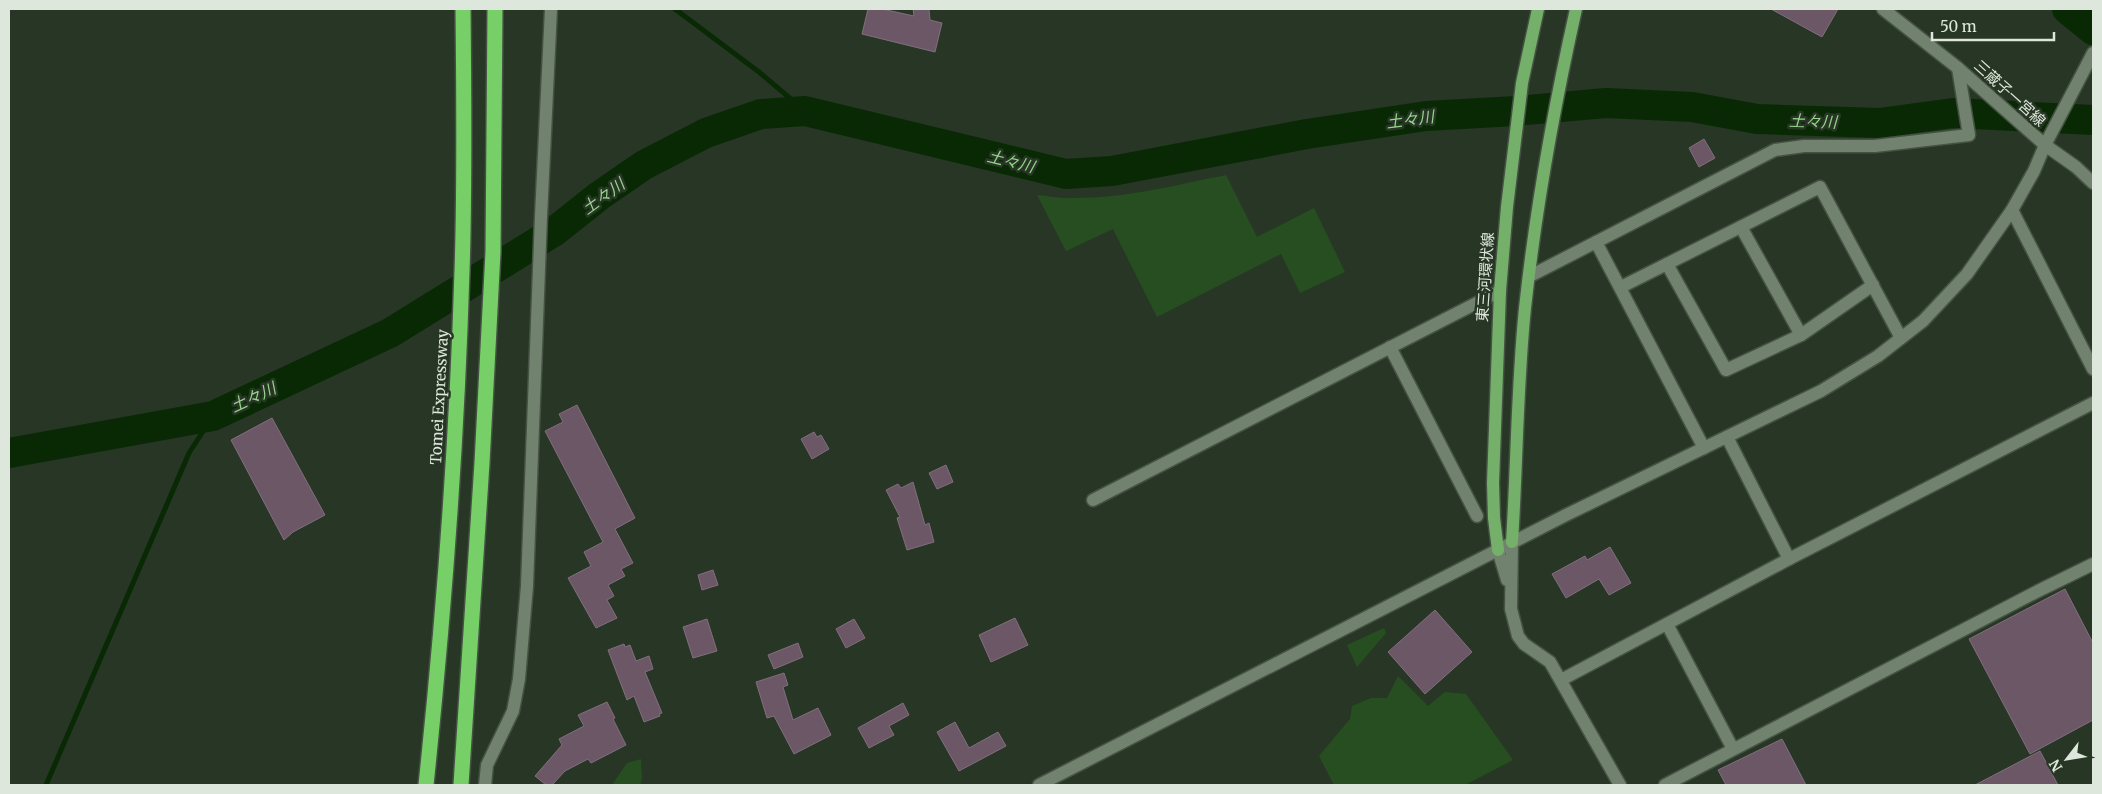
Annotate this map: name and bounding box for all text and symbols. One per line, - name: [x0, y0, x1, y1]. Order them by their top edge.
- scale bar: [1932, 10, 2054, 42]
- text: 50 m: [1940, 17, 1977, 36]
- street label: 三蔵子一宮線: [1970, 56, 2050, 130]
- water label: 土々川: [1385, 106, 1437, 132]
- water label: 土々川: [1789, 110, 1839, 132]
- water label: 土々川: [985, 145, 1039, 177]
- water label: 土々川: [578, 173, 630, 218]
- street label: 東三河環状線: [1472, 231, 1498, 323]
- street label: Tomei Expressway: [426, 328, 452, 465]
- water label: 土々川: [227, 377, 281, 416]
- north arrow: [2042, 734, 2092, 784]
- text: N: [2045, 756, 2066, 775]

